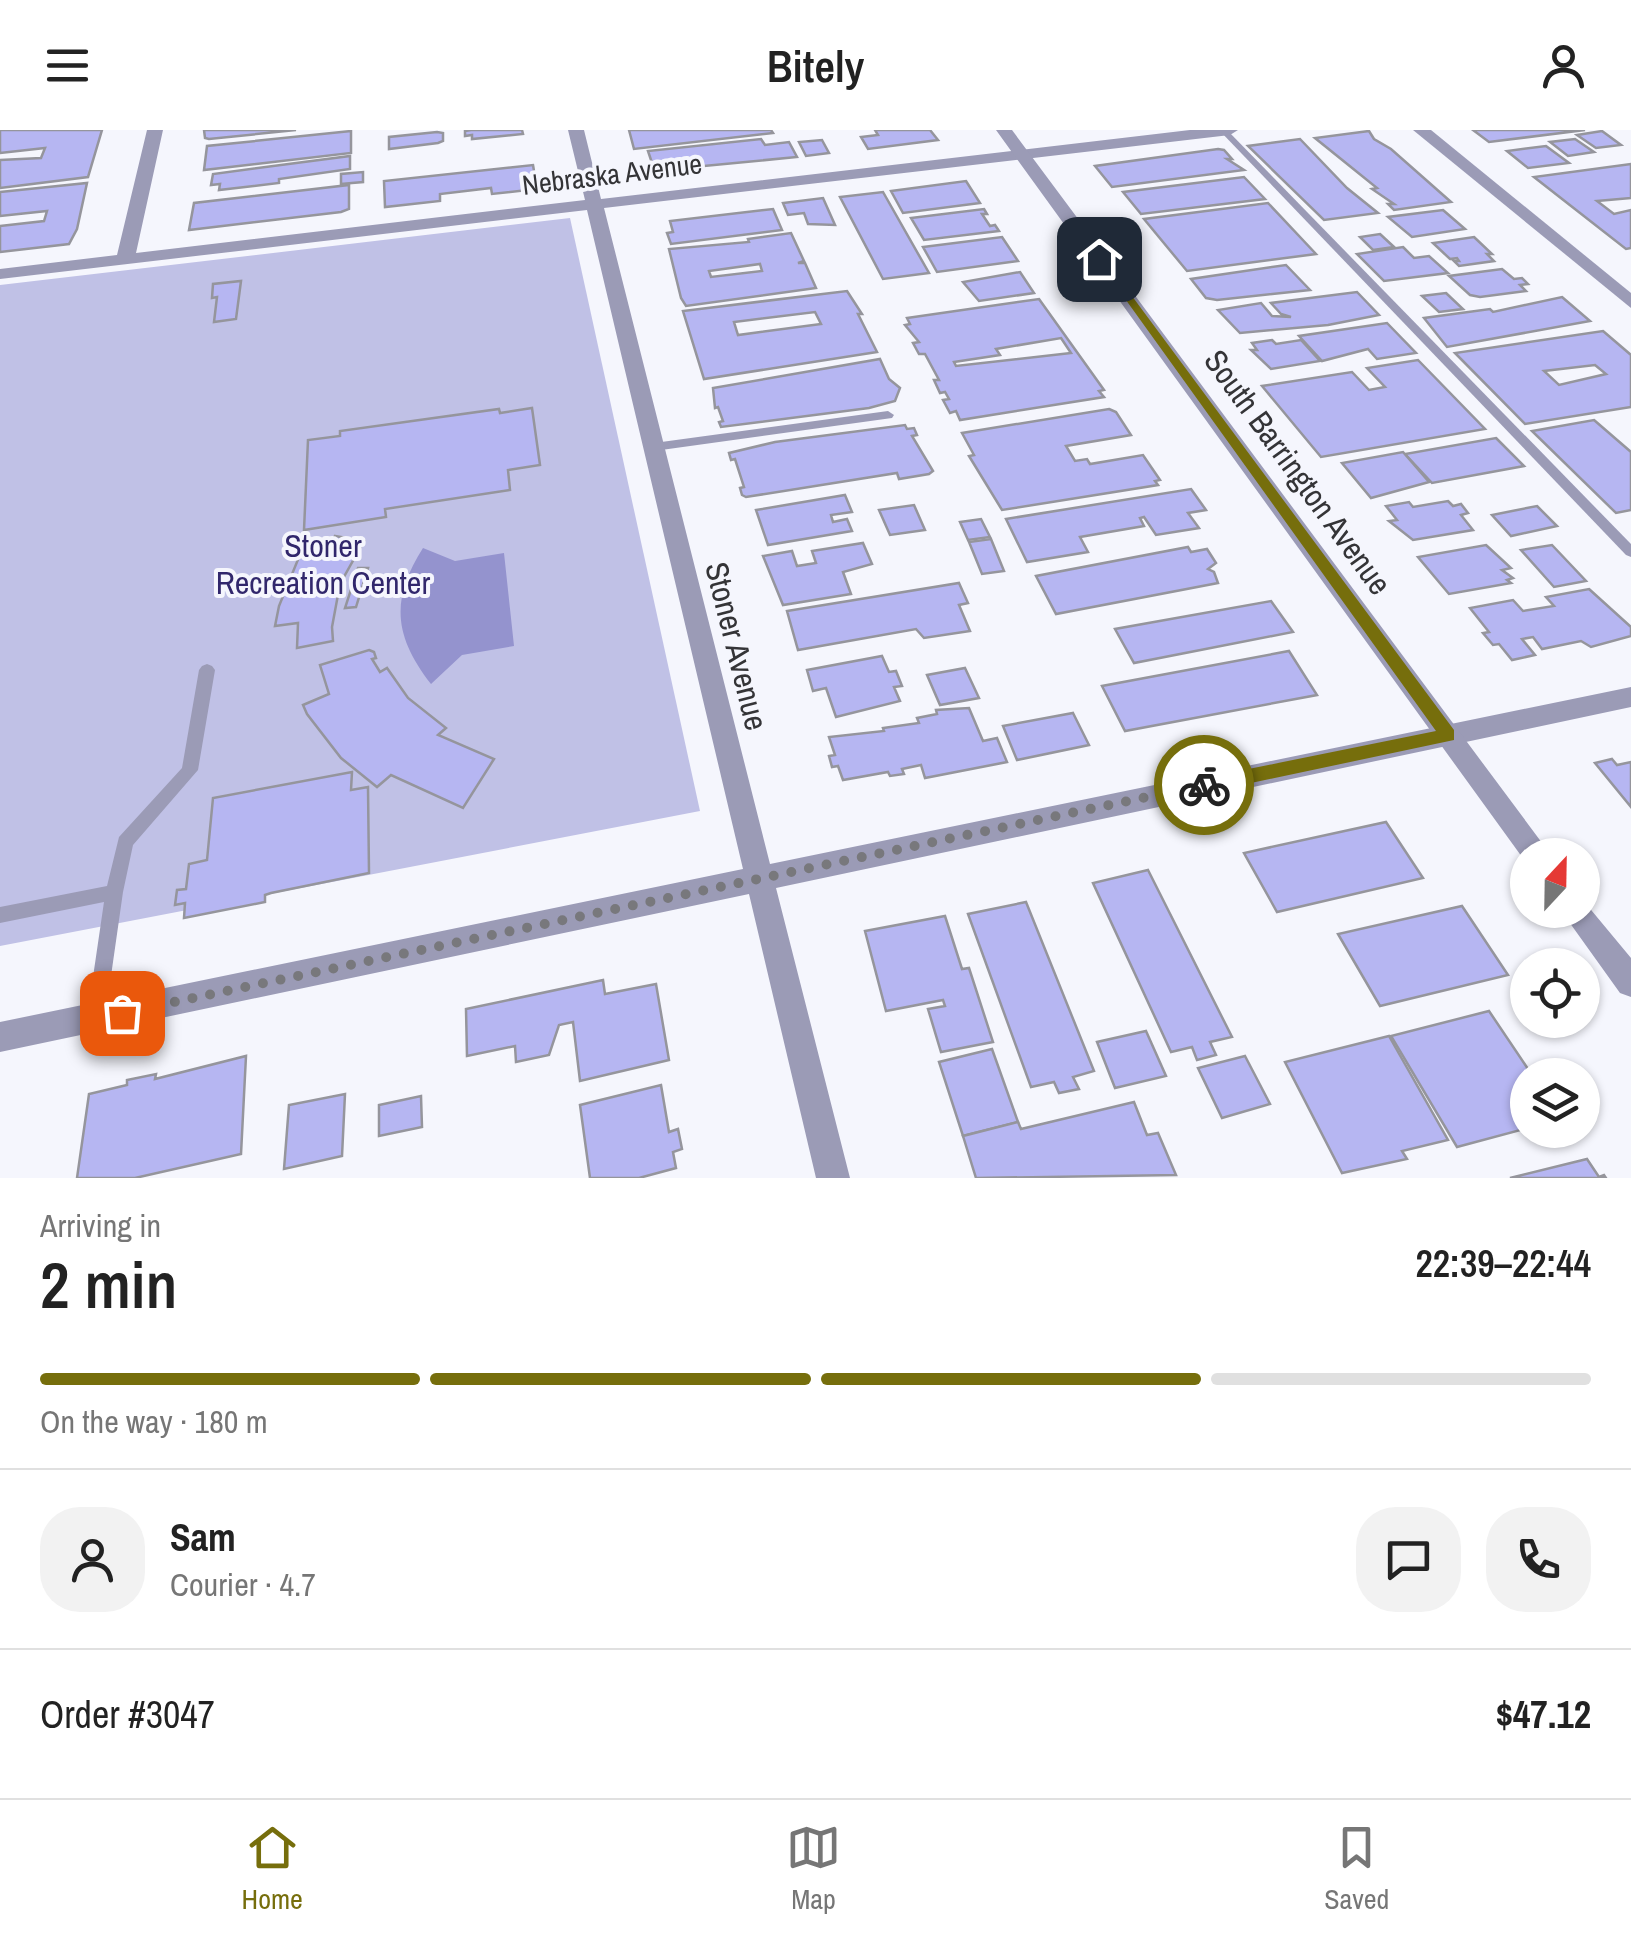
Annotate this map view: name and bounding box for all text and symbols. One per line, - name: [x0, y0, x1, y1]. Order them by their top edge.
- text: Bitely: [767, 35, 864, 96]
- icon: menu: [40, 38, 95, 93]
- icon: person: [1536, 38, 1591, 93]
- street label: Nebraska Avenue: [520, 144, 704, 204]
- pin: [1057, 217, 1142, 302]
- icon: home: [1072, 232, 1127, 287]
- street label: South Barrington Avenue: [1195, 341, 1401, 603]
- park label: Stoner Recreation Center: [216, 524, 430, 604]
- street label: Stoner Avenue: [695, 557, 779, 735]
- courier: [1154, 735, 1254, 835]
- icon: bike: [1177, 758, 1232, 813]
- north arrow: [1510, 838, 1600, 928]
- map controls: [1510, 838, 1600, 1148]
- button: locate: [1510, 948, 1600, 1038]
- pin: [80, 971, 165, 1056]
- icon: bag: [95, 986, 150, 1041]
- button: layers: [1510, 1058, 1600, 1148]
- text: Arriving in: [40, 1204, 161, 1247]
- text: 22:39–22:44: [1415, 1238, 1591, 1289]
- text: 2 min: [40, 1241, 177, 1328]
- text: On the way · 180 m: [40, 1400, 268, 1443]
- button: person: [40, 1507, 145, 1612]
- button: chat: [1356, 1507, 1461, 1612]
- button: phone: [1486, 1507, 1591, 1612]
- text: Sam: [170, 1512, 236, 1563]
- text: Courier · 4.7: [170, 1563, 316, 1606]
- text: Order #3047: [40, 1689, 215, 1740]
- text: $47.12: [1496, 1689, 1591, 1740]
- tab: Home: [242, 1820, 303, 1918]
- tab: Map: [786, 1820, 841, 1918]
- tab: Saved: [1324, 1820, 1389, 1918]

